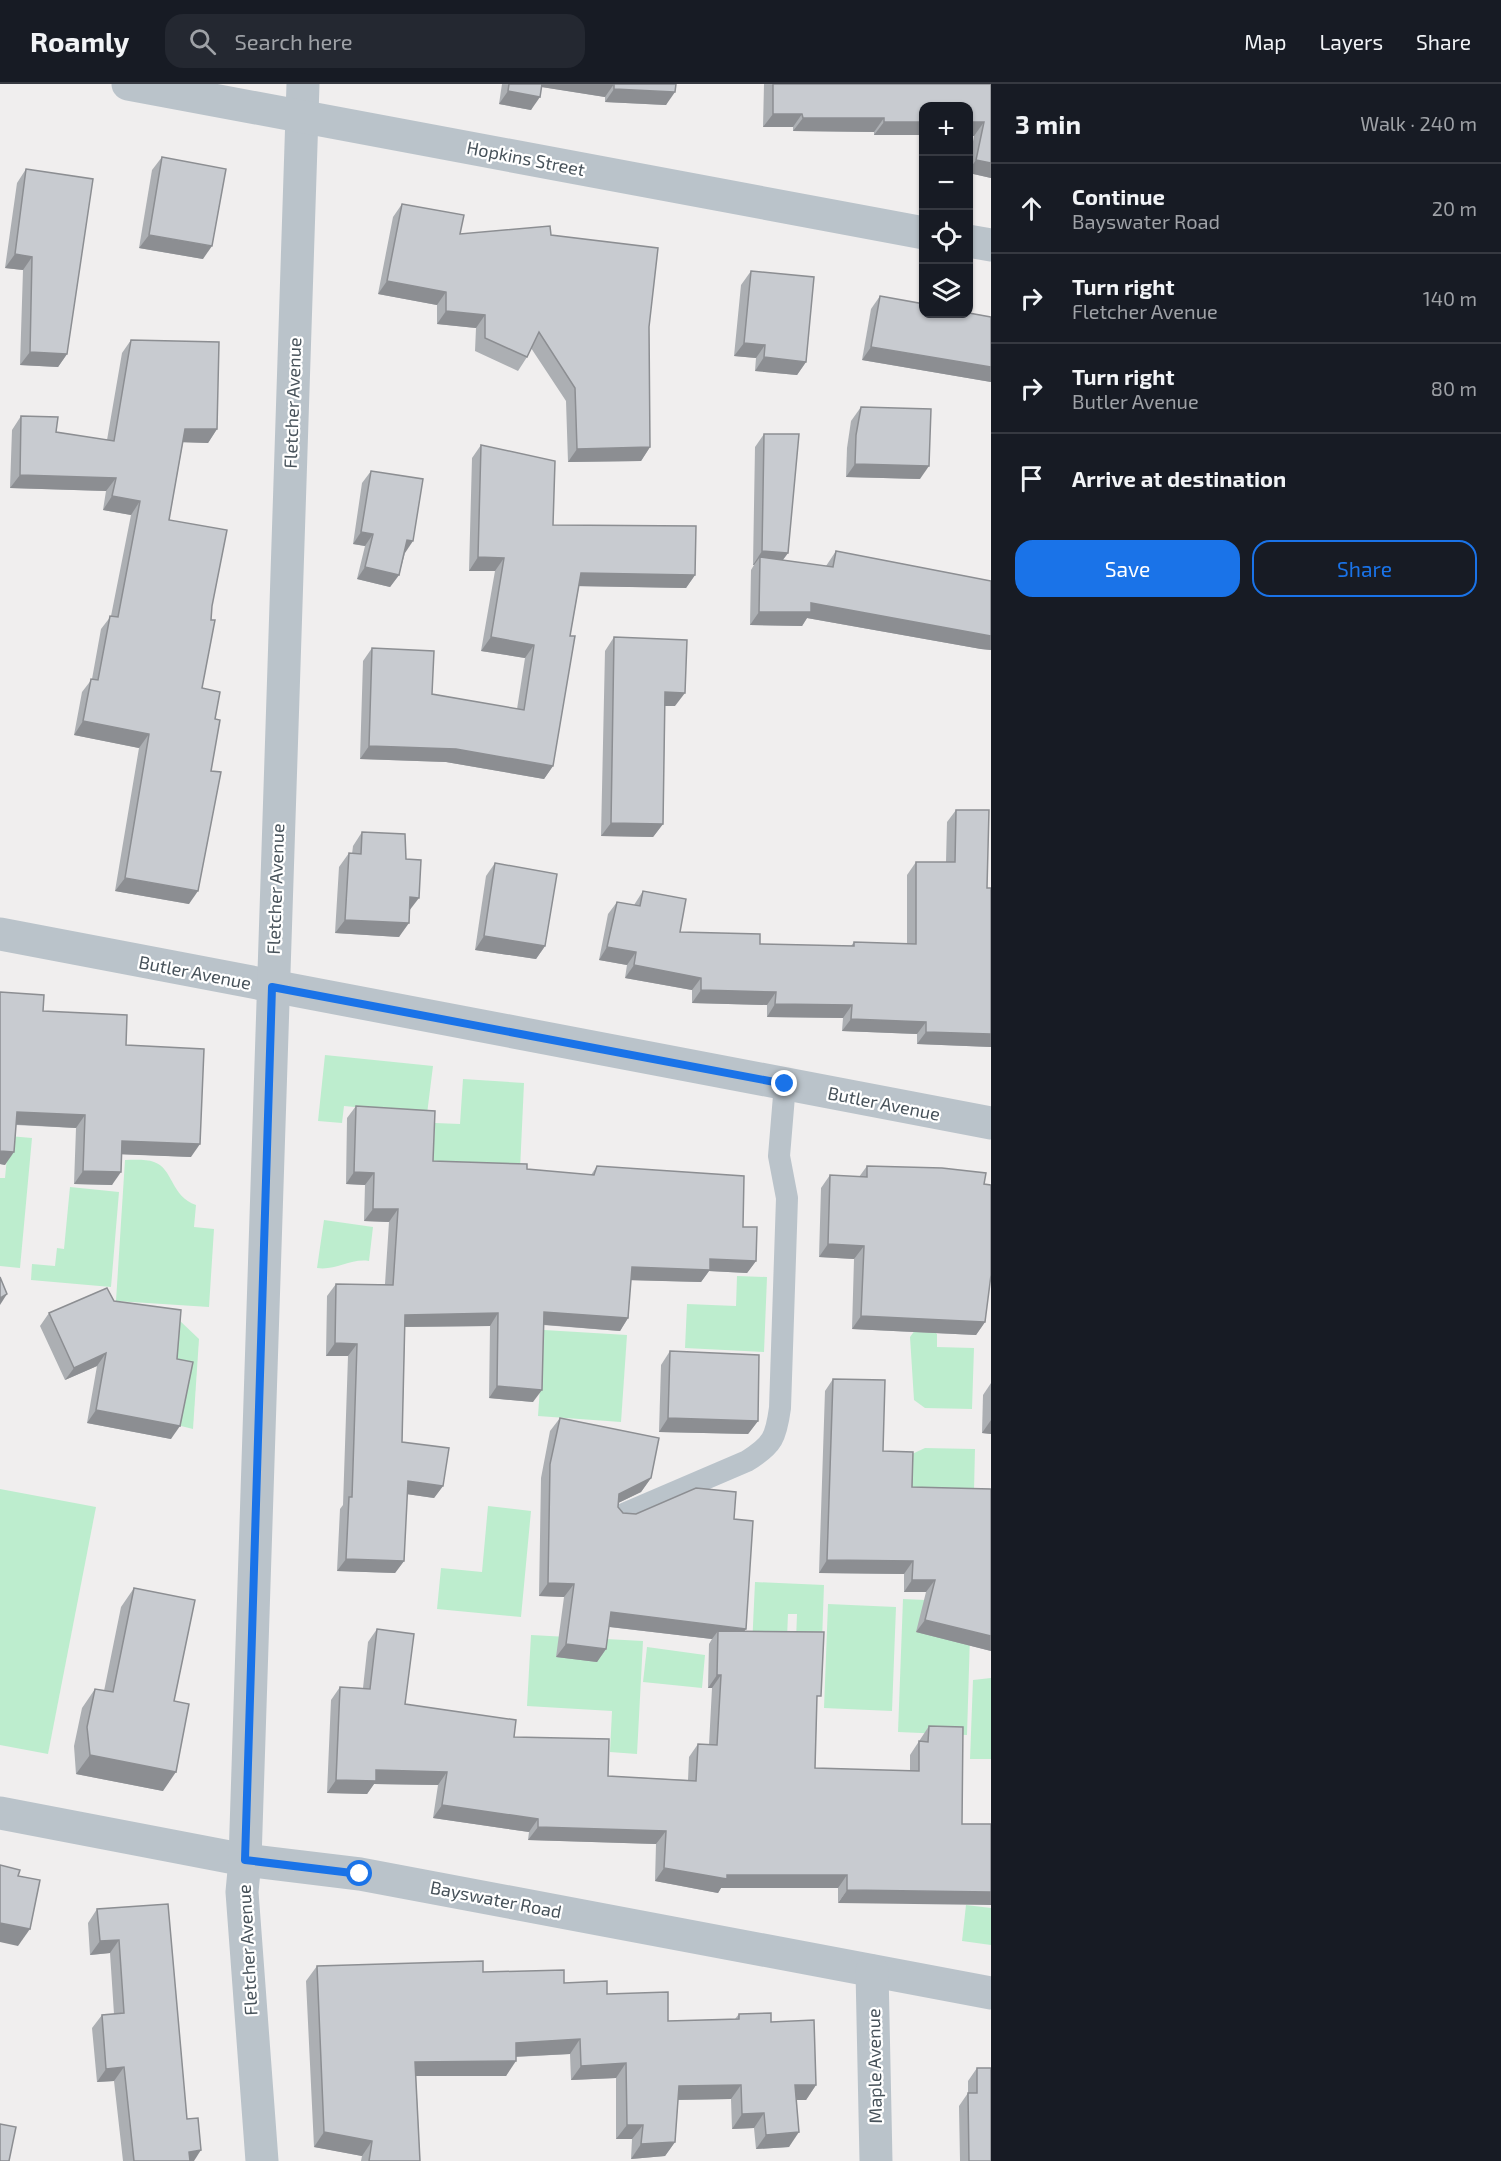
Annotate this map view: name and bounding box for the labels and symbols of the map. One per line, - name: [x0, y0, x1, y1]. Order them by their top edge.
- street label: Hopkins Street: [465, 136, 587, 180]
- street label: Fletcher Avenue: [279, 337, 305, 469]
- street label: Fletcher Avenue: [262, 823, 288, 955]
- street label: Butler Avenue: [137, 950, 253, 994]
- route end: [771, 1070, 797, 1096]
- street label: Butler Avenue: [826, 1081, 942, 1125]
- route start: [346, 1860, 372, 1886]
- street label: Bayswater Road: [429, 1875, 563, 1923]
- street label: Fletcher Avenue: [233, 1884, 261, 2016]
- street label: Maple Avenue: [862, 2008, 886, 2124]

